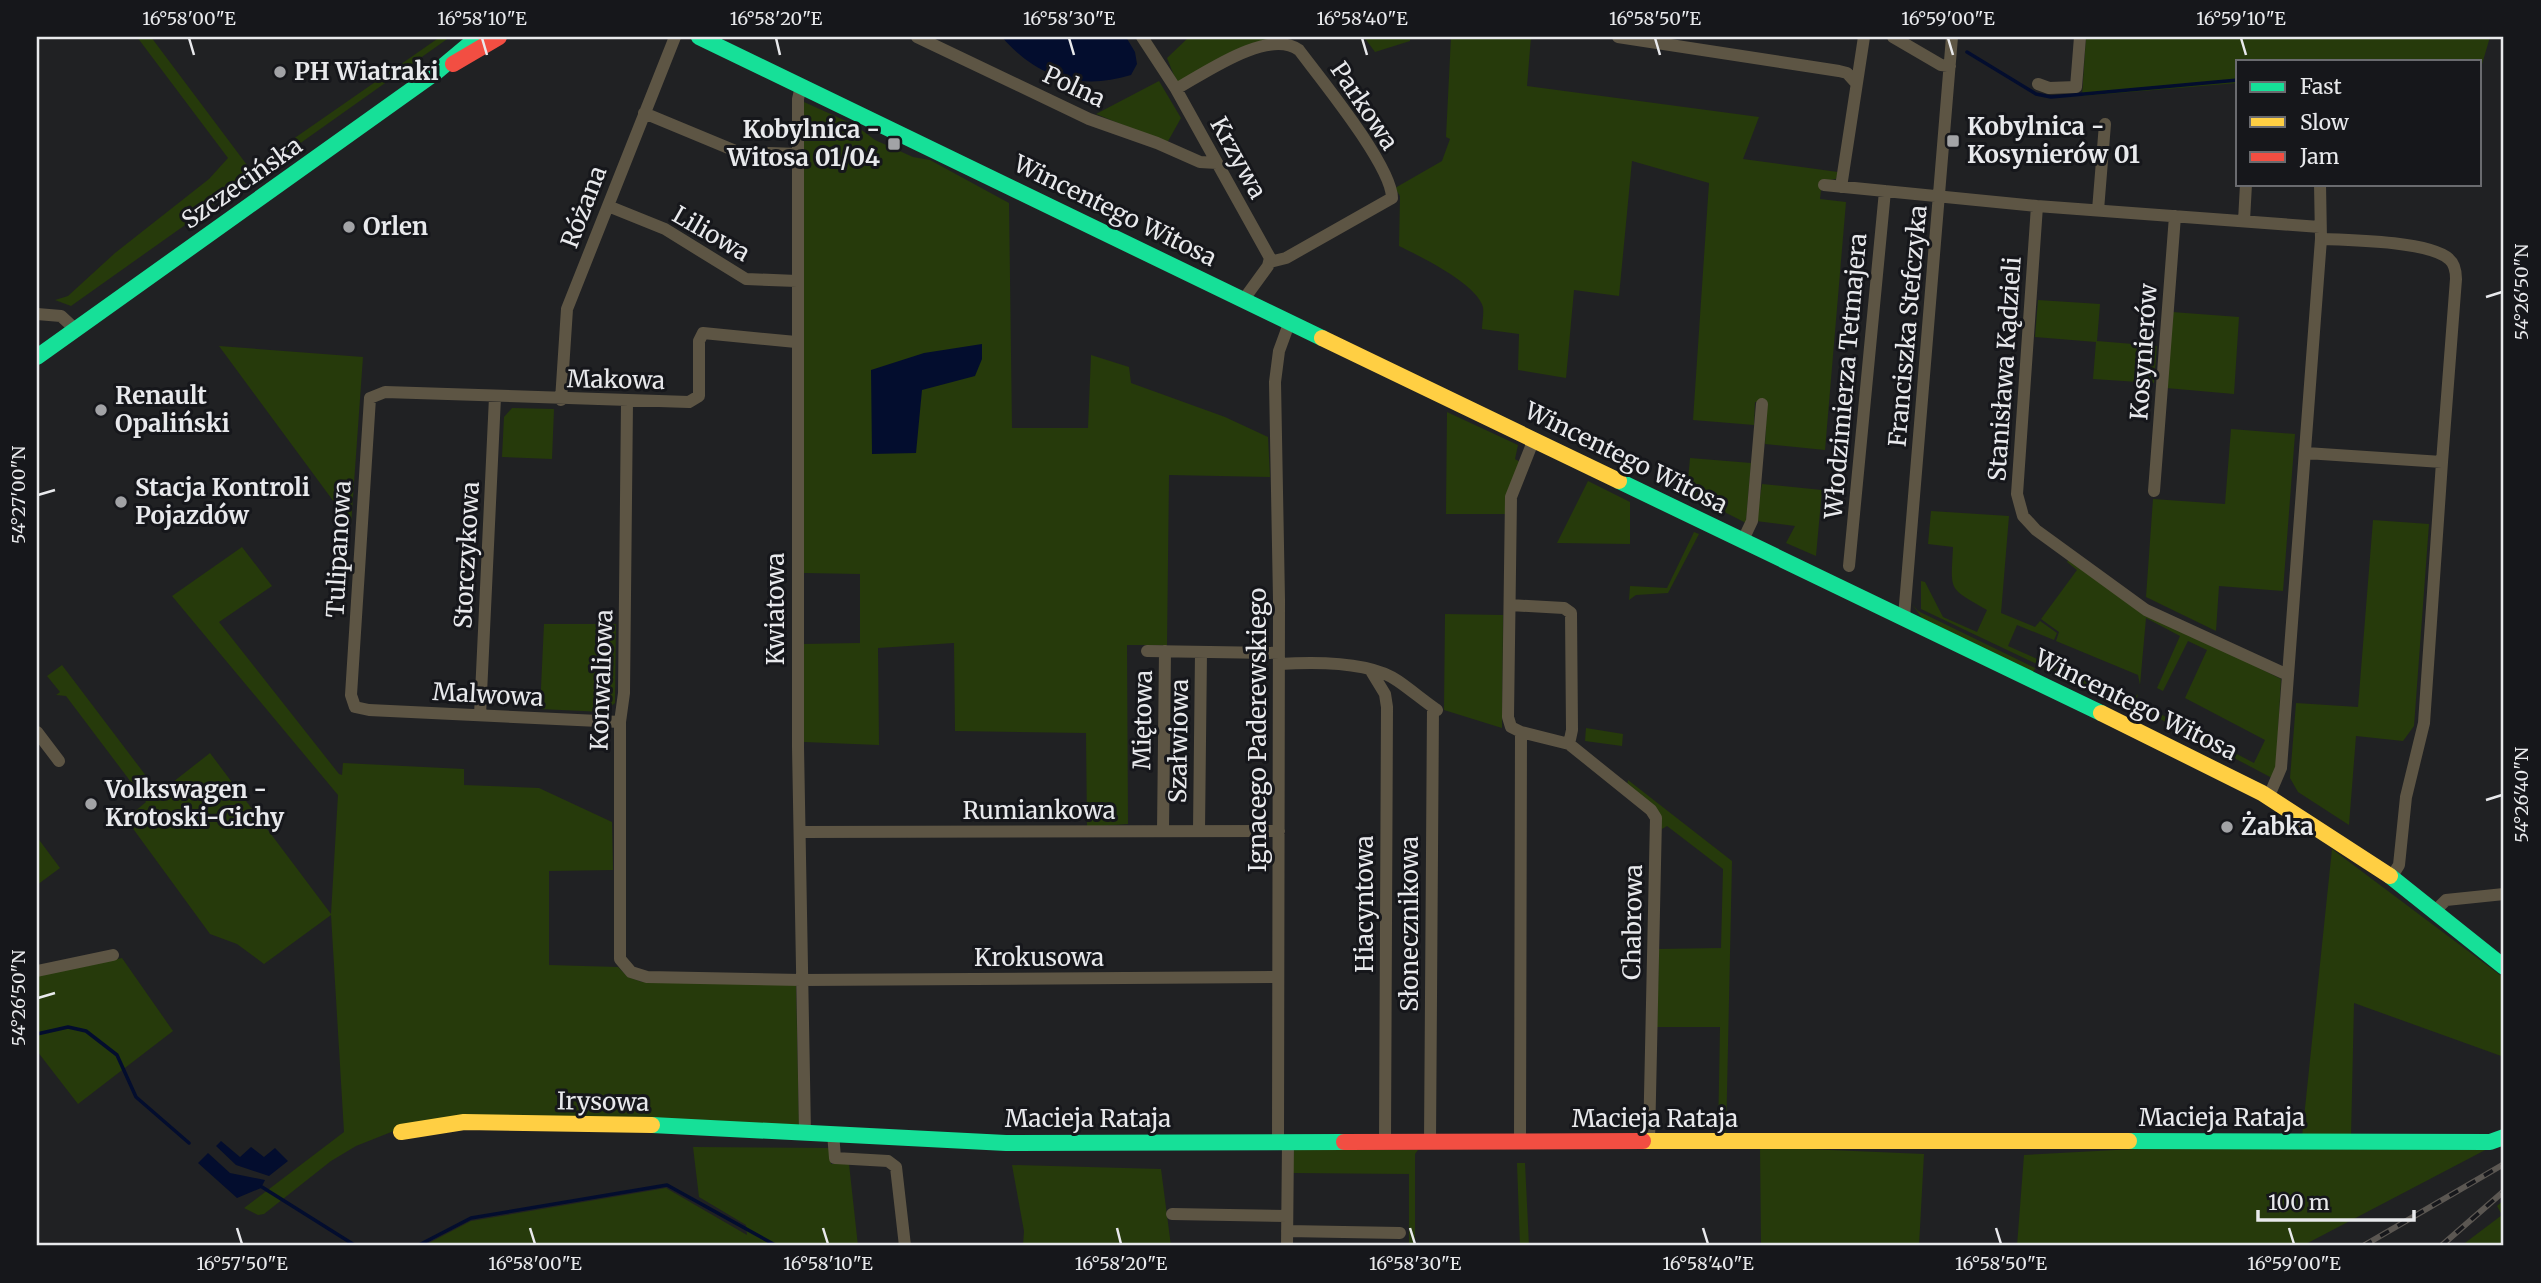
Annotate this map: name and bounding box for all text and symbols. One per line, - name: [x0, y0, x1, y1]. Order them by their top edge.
- text: 16°58'00"E: [142, 7, 236, 30]
- text: 16°58'10"E: [437, 7, 527, 30]
- text: 16°58'20"E: [730, 7, 823, 30]
- text: 16°58'30"E: [1023, 7, 1116, 30]
- text: 16°58'40"E: [1316, 7, 1408, 30]
- text: 16°58'50"E: [1609, 7, 1702, 30]
- text: 16°59'00"E: [1901, 7, 1995, 30]
- text: 16°59'10"E: [2196, 7, 2286, 30]
- place label: PH Wiatraki: [294, 56, 439, 87]
- street label: Parkowa: [1324, 56, 1405, 156]
- street label: Polna: [1038, 59, 1110, 114]
- legend: [2236, 60, 2482, 186]
- marker: PH Wiatraki: [272, 64, 288, 80]
- text: Fast: [2300, 73, 2342, 100]
- text: Slow: [2300, 109, 2349, 136]
- street label: Krzywa: [1203, 111, 1274, 204]
- place label: Kobylnica - Kosynierów 01: [1967, 111, 2140, 170]
- place label: Kobylnica - Witosa 01/04: [726, 114, 880, 173]
- street label: Szczecińska: [175, 130, 308, 235]
- marker: Kobylnica - Kosynierów 01: [1945, 133, 1961, 149]
- marker: Kobylnica - Witosa 01/04: [886, 136, 902, 152]
- text: Jam: [2299, 143, 2339, 170]
- street label: Wincentego Witosa: [1008, 148, 1222, 273]
- street label: Różana: [554, 161, 613, 252]
- street label: Liliowa: [667, 199, 756, 268]
- street label: Franciszka Stefczyka: [1881, 204, 1934, 448]
- place label: Orlen: [363, 211, 428, 242]
- marker: Orlen: [341, 219, 357, 235]
- street label: Włodzimierza Tetmajera: [1817, 232, 1873, 521]
- text: 54°26'50"N: [2510, 244, 2533, 340]
- street label: Stanisława Kądzieli: [1981, 255, 2028, 482]
- street label: Kosynierów: [2123, 282, 2164, 421]
- street label: Makowa: [567, 363, 666, 396]
- place label: Renault Opaliński: [115, 380, 230, 439]
- street label: Wincentego Witosa: [1519, 395, 1733, 520]
- marker: Renault Opaliński: [93, 402, 109, 418]
- text: 54°27'00"N: [7, 446, 30, 544]
- place label: Stacja Kontroli Pojazdów: [135, 472, 310, 531]
- street label: Tulipanowa: [319, 479, 358, 618]
- street label: Storczykowa: [447, 480, 486, 629]
- marker: Stacja Kontroli Pojazdów: [113, 494, 129, 510]
- street label: Kwiatowa: [760, 553, 791, 665]
- street label: Ignacego Paderewskiego: [1242, 588, 1273, 872]
- street label: Konwaliowa: [584, 609, 619, 751]
- street label: Wincentego Witosa: [2029, 642, 2243, 767]
- street label: Miętowa: [1126, 670, 1159, 770]
- street label: Malwowa: [432, 676, 544, 713]
- street label: Szałwiowa: [1162, 678, 1195, 803]
- text: 54°26'40"N: [2510, 747, 2533, 843]
- place label: Volkswagen - Krotoski-Cichy: [104, 774, 285, 833]
- street label: Rumiankowa: [962, 795, 1116, 826]
- marker: Volkswagen - Krotoski-Cichy: [83, 796, 99, 812]
- place label: Żabka: [2241, 811, 2314, 842]
- marker: Żabka: [2219, 819, 2235, 835]
- street label: Hiacyntowa: [1349, 835, 1380, 973]
- street label: Słonecznikowa: [1394, 836, 1425, 1012]
- street label: Chabrowa: [1616, 864, 1649, 980]
- street label: Krokusowa: [974, 942, 1104, 973]
- text: 54°26'50"N: [7, 950, 30, 1046]
- street label: Irysowa: [557, 1085, 650, 1118]
- street label: Macieja Rataja: [2139, 1102, 2305, 1133]
- street label: Macieja Rataja: [1005, 1103, 1171, 1134]
- street label: Macieja Rataja: [1572, 1103, 1738, 1134]
- scale bar: [2258, 1178, 2413, 1222]
- text: 100 m: [2268, 1189, 2330, 1216]
- text: 16°57'50"E: [196, 1252, 288, 1275]
- text: 16°58'00"E: [488, 1252, 582, 1275]
- text: 16°58'10"E: [783, 1252, 873, 1275]
- text: 16°58'20"E: [1075, 1252, 1168, 1275]
- text: 16°58'30"E: [1369, 1252, 1462, 1275]
- text: 16°58'40"E: [1662, 1252, 1754, 1275]
- text: 16°58'50"E: [1955, 1252, 2048, 1275]
- text: 16°59'00"E: [2247, 1252, 2341, 1275]

